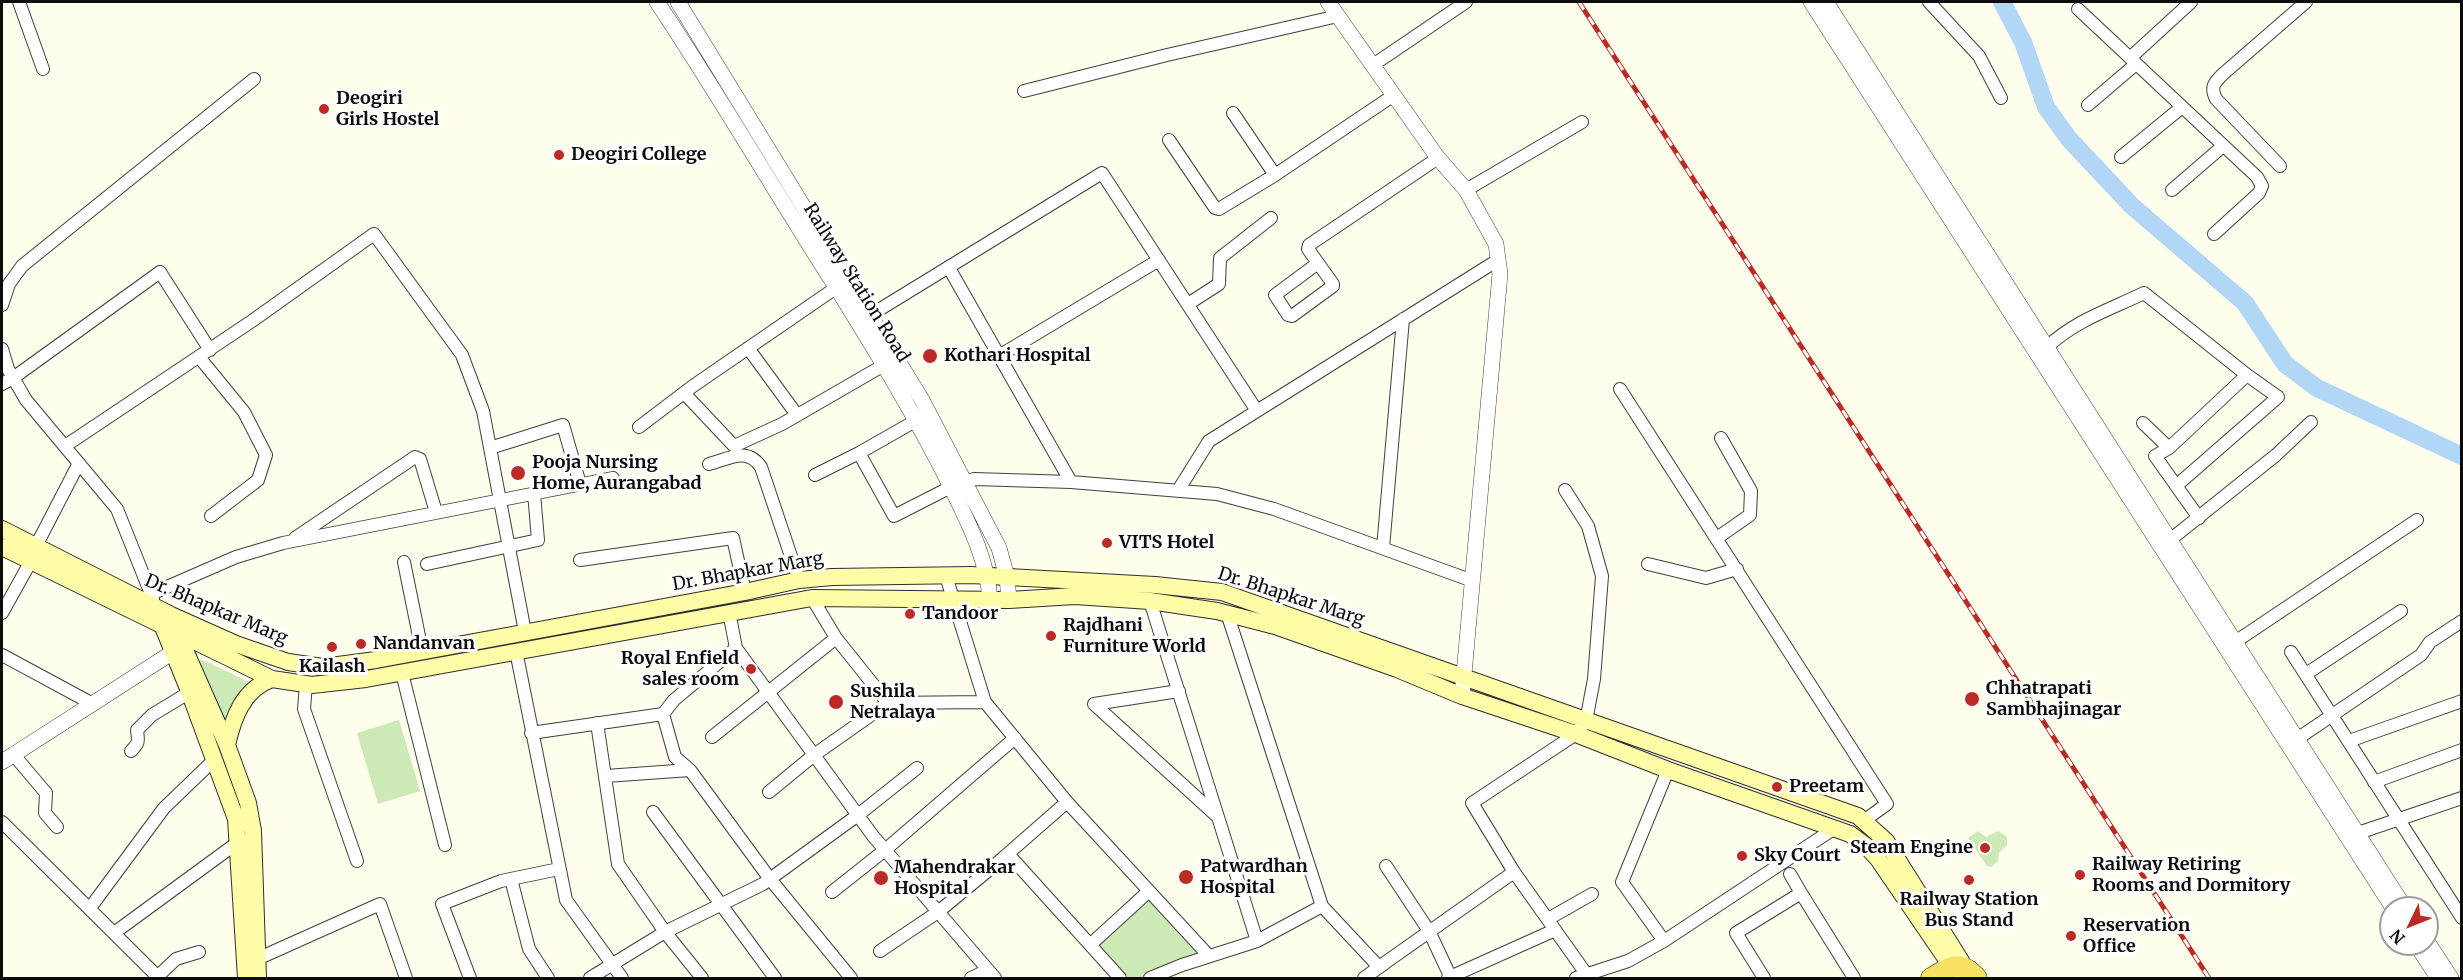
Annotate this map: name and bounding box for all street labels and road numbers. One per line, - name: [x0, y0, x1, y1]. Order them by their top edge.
- street label: Railway Station Road: [798, 200, 914, 366]
- street label: Dr. Bhapkar Marg: [671, 548, 825, 596]
- street label: Dr. Bhapkar Marg: [1215, 563, 1367, 631]
- street label: Dr. Bhapkar Marg: [141, 570, 291, 650]

